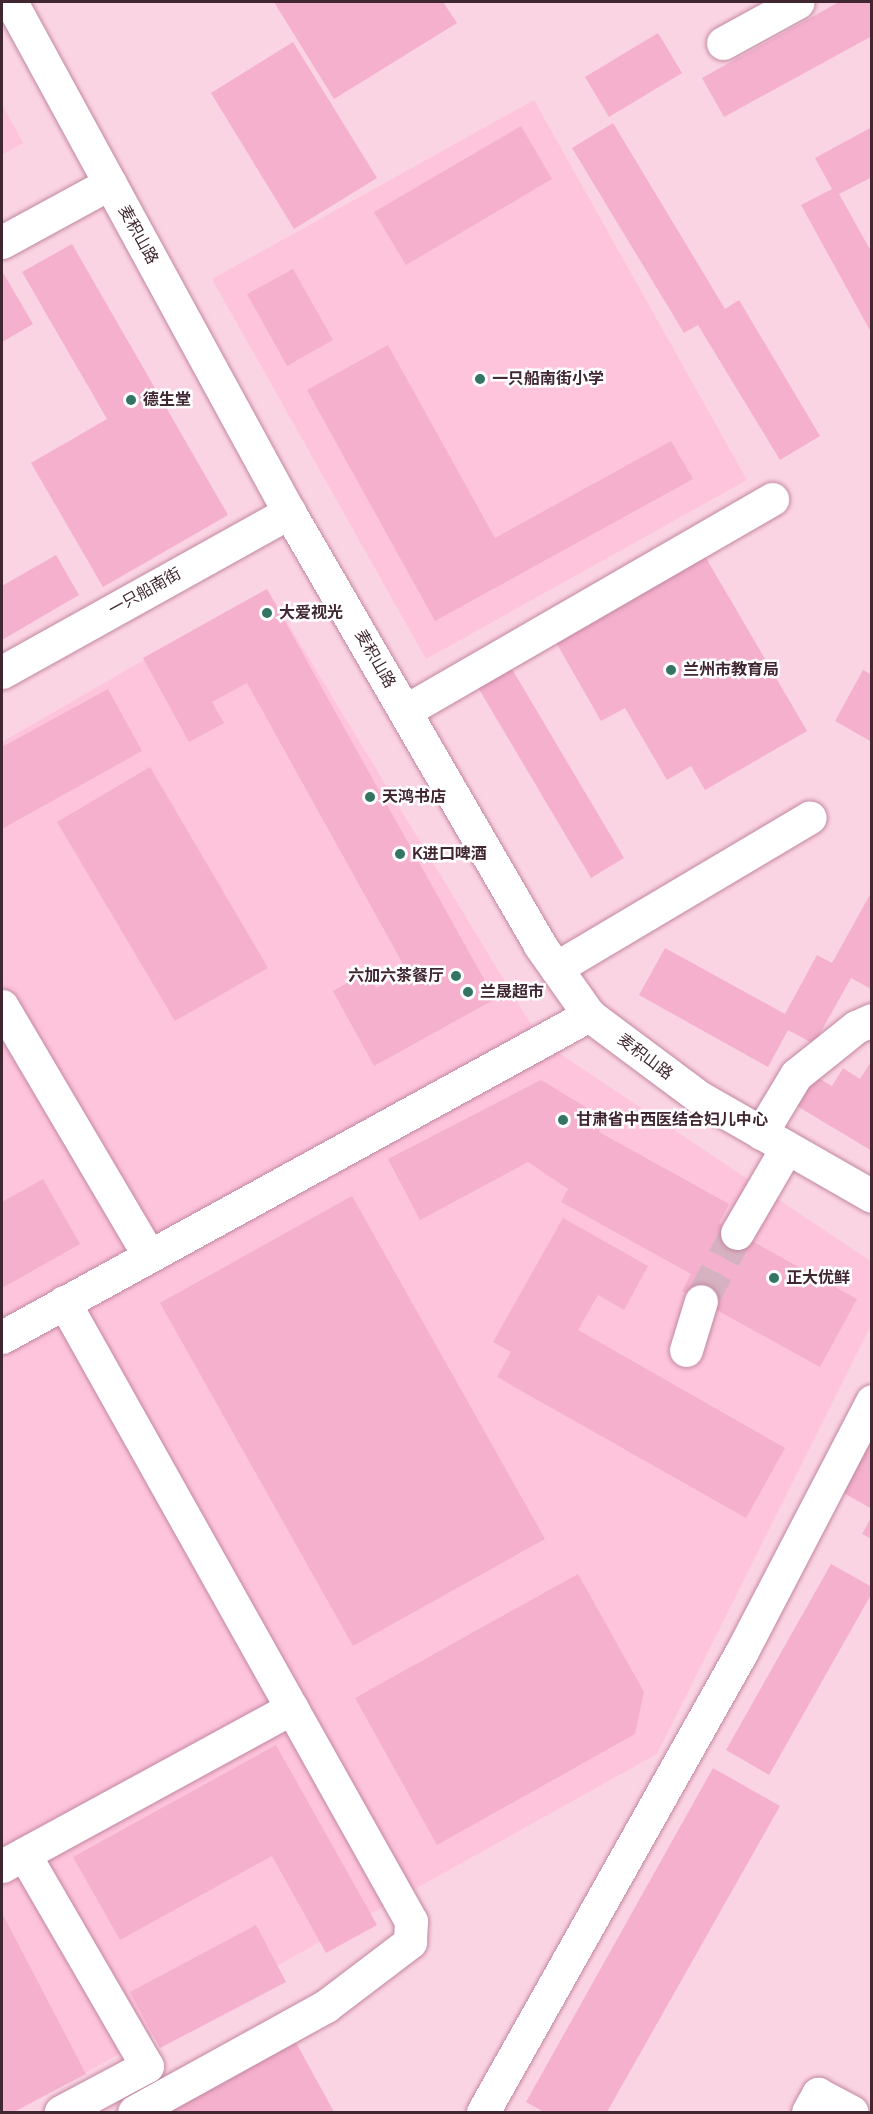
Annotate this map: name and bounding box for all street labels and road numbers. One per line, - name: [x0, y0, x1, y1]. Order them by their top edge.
- street label: 麦积山路: [114, 202, 162, 268]
- street label: 一只船南街: [105, 564, 185, 620]
- street label: 麦积山路: [351, 626, 399, 692]
- street label: 麦积山路: [614, 1030, 676, 1084]

